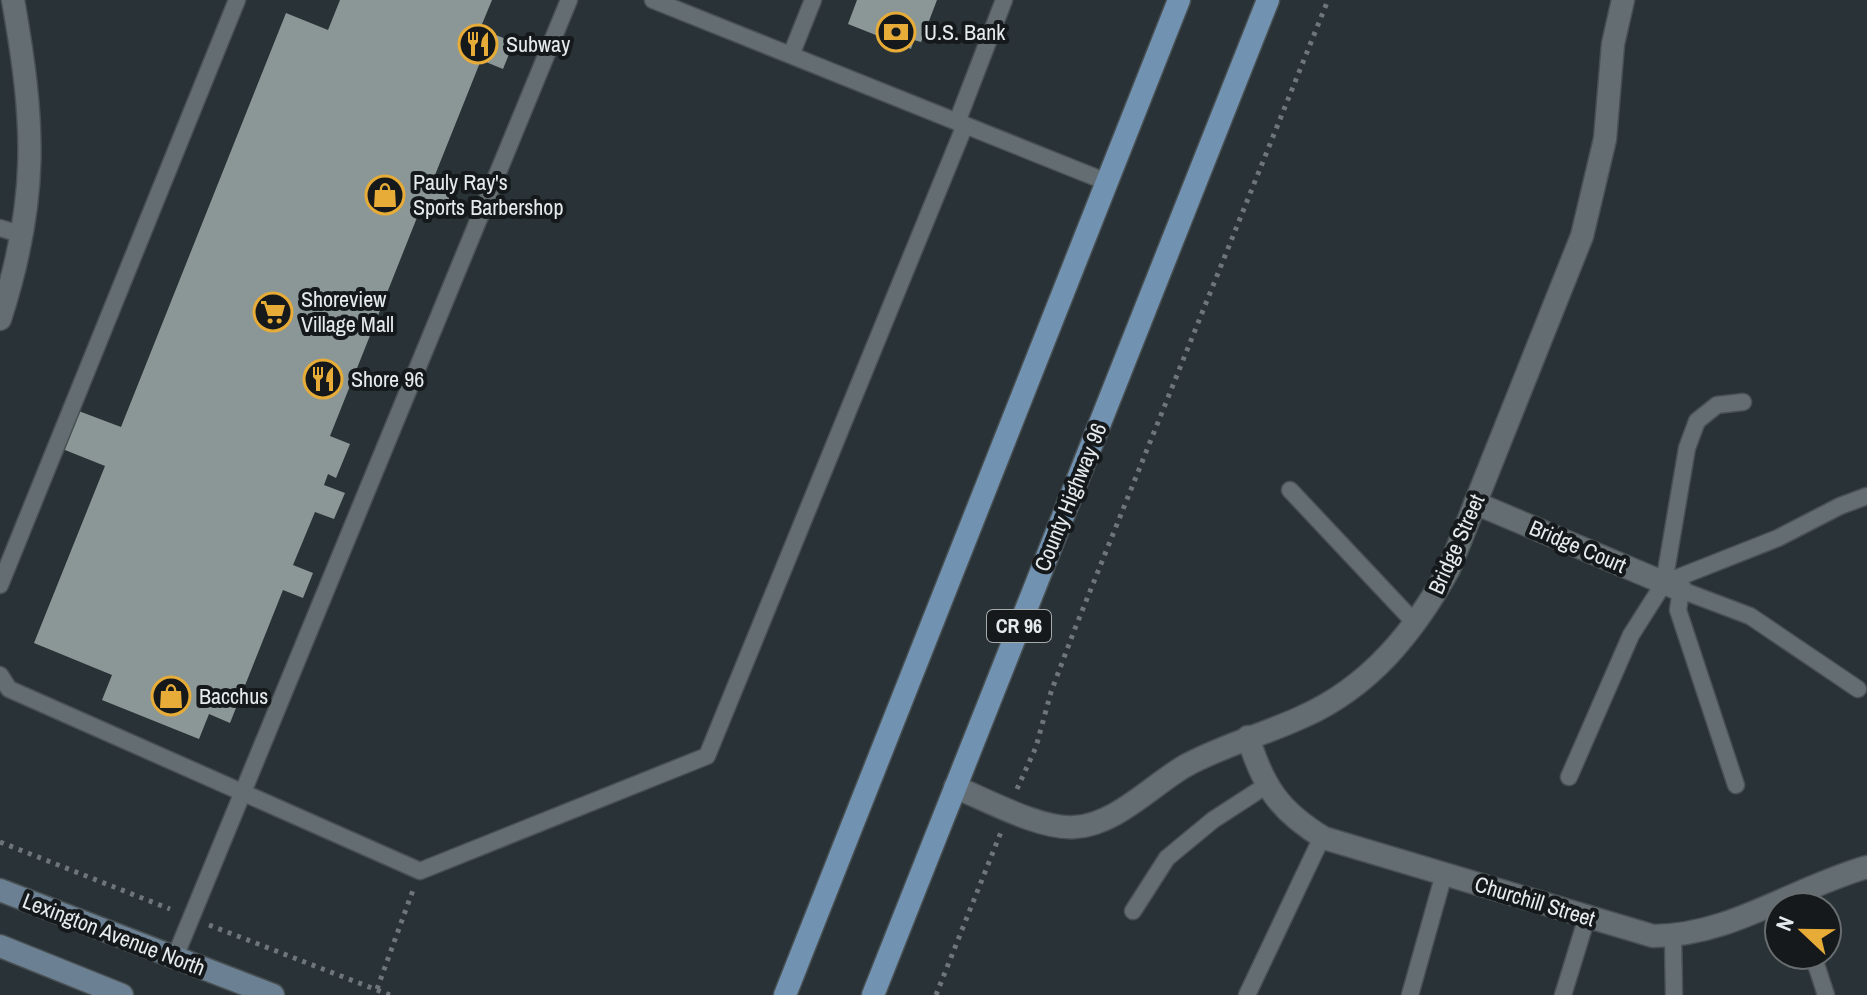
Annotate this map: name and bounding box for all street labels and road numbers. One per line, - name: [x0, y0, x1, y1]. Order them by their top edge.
- street label: County Highway 96: [1027, 418, 1113, 576]
- street label: Bridge Street: [1421, 489, 1491, 599]
- street label: Bridge Court: [1525, 512, 1631, 580]
- road number: CR 96: [987, 610, 1051, 642]
- street label: Churchill Street: [1471, 868, 1599, 934]
- street label: Lexington Avenue North: [18, 885, 210, 983]

